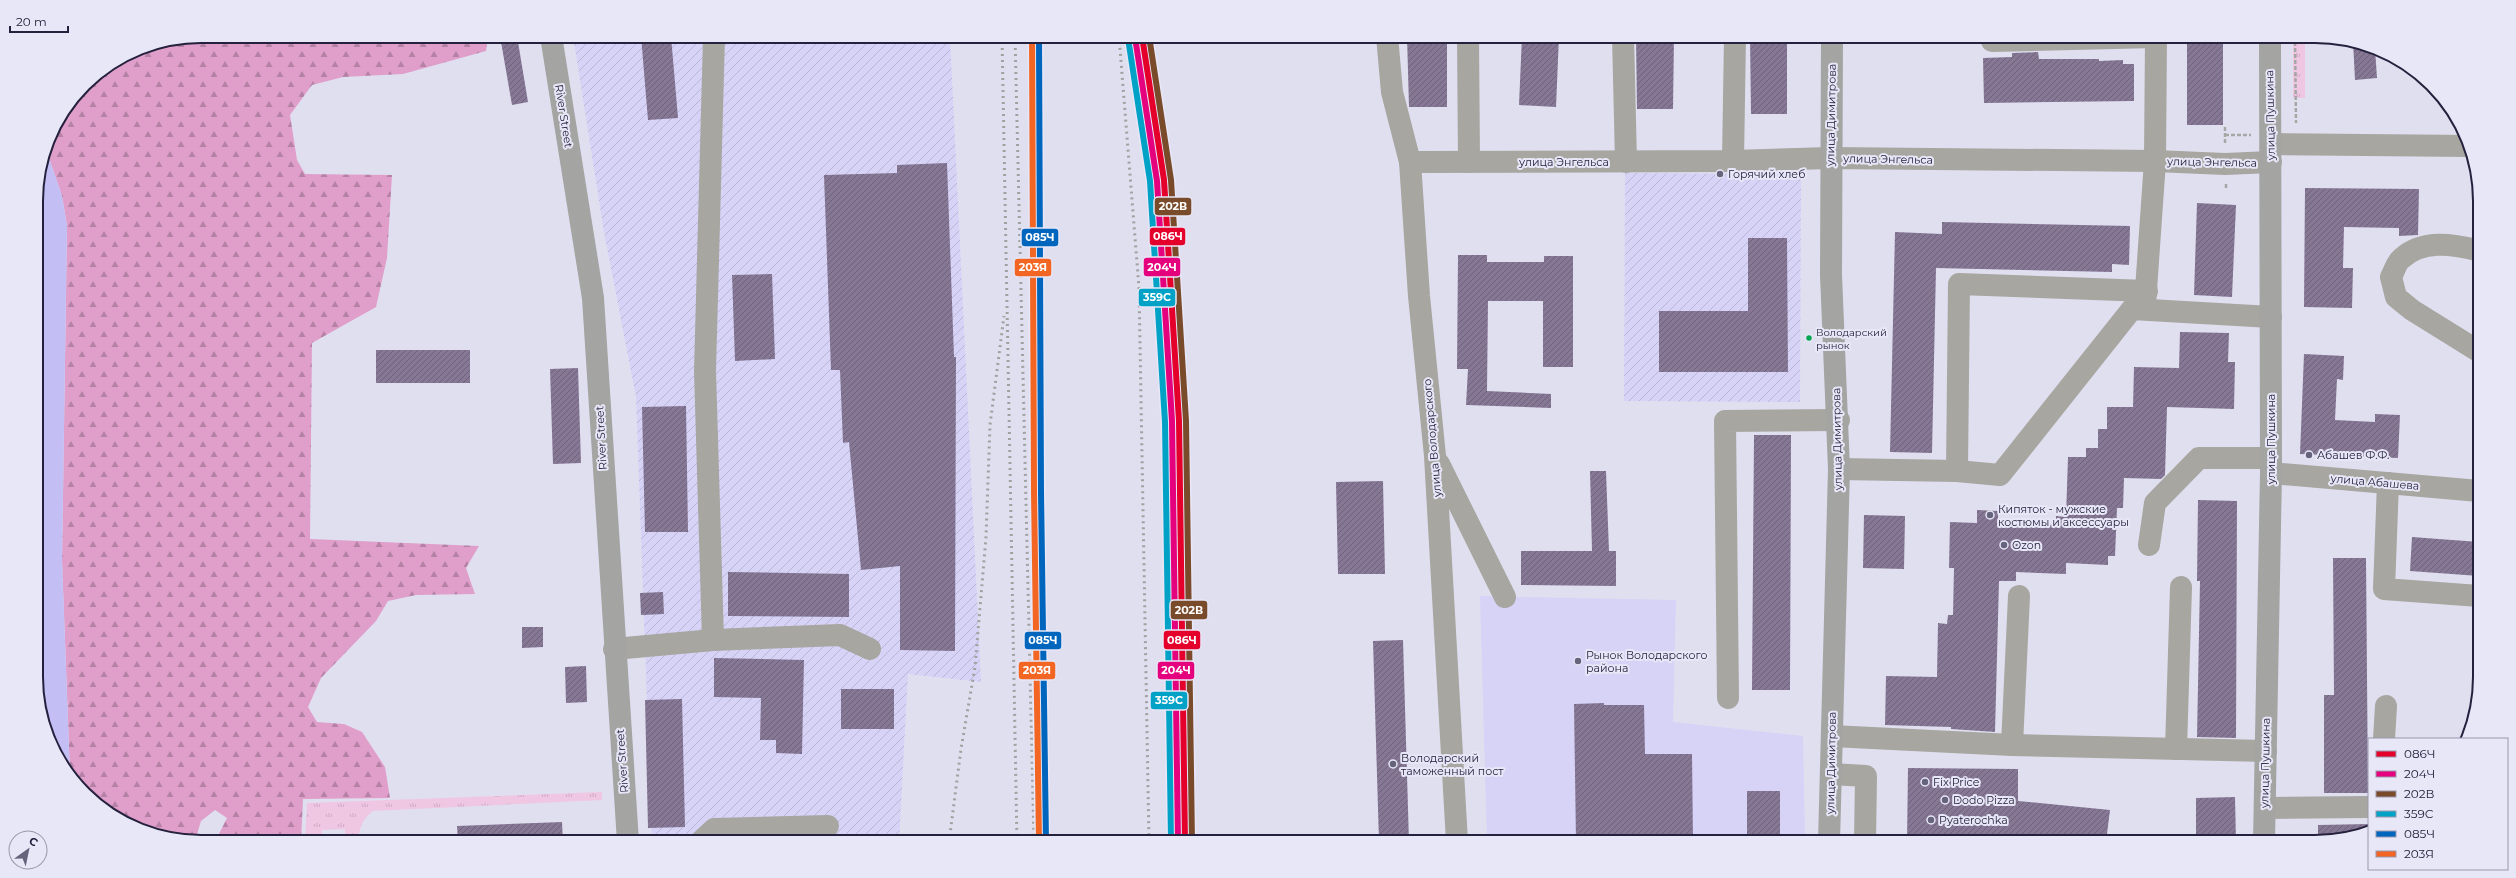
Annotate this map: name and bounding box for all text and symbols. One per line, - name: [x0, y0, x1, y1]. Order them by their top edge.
- scale bar: [10, 8, 68, 34]
- text: 20 m: [16, 14, 47, 29]
- street label: улица Димитрова: [1823, 64, 1839, 167]
- street label: улица Пушкина: [2262, 70, 2278, 161]
- street label: River Street: [552, 83, 576, 149]
- street label: улица Энгельса: [1842, 151, 1933, 167]
- street label: улица Энгельса: [2166, 154, 2257, 170]
- street label: улица Энгельса: [1518, 155, 1609, 169]
- place label: Горячий хлеб: [1728, 167, 1805, 181]
- marker: Горячий хлеб: [1715, 169, 1725, 179]
- line badge: 202В: [1154, 197, 1192, 216]
- text: 202В: [1159, 199, 1187, 213]
- line badge: 086Ч: [1149, 227, 1186, 246]
- line badge: 085Ч: [1021, 228, 1059, 247]
- text: 086Ч: [1153, 229, 1183, 243]
- text: 085Ч: [1025, 230, 1055, 244]
- line badge: 204Ч: [1143, 257, 1181, 277]
- line badge: 203Я: [1014, 258, 1052, 277]
- text: 203Я: [1019, 260, 1047, 274]
- text: 204Ч: [1147, 260, 1177, 274]
- line badge: 359С: [1138, 288, 1176, 307]
- text: 359С: [1142, 290, 1171, 304]
- place label: Володарский рынок: [1816, 326, 1887, 352]
- marker: Володарский рынок: [1804, 333, 1814, 343]
- street label: улица Володарского: [1420, 378, 1444, 499]
- street label: улица Димитрова: [1829, 388, 1845, 491]
- street label: улица Пушкина: [2264, 394, 2278, 485]
- street label: River Street: [592, 405, 610, 470]
- place label: Абашев Ф.Ф.: [2317, 448, 2389, 462]
- marker: Абашев Ф.Ф.: [2304, 450, 2314, 460]
- street label: улица Абашева: [2329, 471, 2420, 493]
- place label: Кипяток - мужские костюмы и аксессуары: [1998, 502, 2129, 529]
- marker: Кипяток - мужские костюмы и аксессуары: [1985, 510, 1995, 520]
- place label: Ozon: [2012, 538, 2041, 552]
- marker: Ozon: [1999, 540, 2009, 550]
- line badge: 202В: [1170, 600, 1208, 620]
- text: 202В: [1175, 603, 1203, 617]
- line badge: 086Ч: [1163, 630, 1201, 650]
- line badge: 085Ч: [1024, 631, 1062, 650]
- text: 085Ч: [1028, 633, 1058, 647]
- text: 086Ч: [1167, 633, 1197, 647]
- place label: Рынок Володарского района: [1586, 648, 1707, 675]
- marker: Рынок Володарского района: [1573, 656, 1583, 666]
- line badge: 203Я: [1018, 661, 1056, 680]
- line badge: 204Ч: [1157, 661, 1195, 680]
- text: 203Я: [1023, 663, 1051, 677]
- text: 204Ч: [1161, 663, 1191, 677]
- line badge: 359С: [1150, 691, 1188, 710]
- text: 359С: [1154, 693, 1183, 707]
- street label: улица Димитрова: [1823, 712, 1839, 815]
- street label: улица Пушкина: [2257, 718, 2273, 809]
- street label: River Street: [613, 728, 631, 793]
- legend: [2368, 738, 2508, 870]
- text: 086Ч: [2404, 746, 2436, 761]
- place label: Володарский таможенный пост: [1401, 751, 1504, 778]
- marker: Володарский таможенный пост: [1388, 759, 1398, 769]
- text: 204Ч: [2404, 766, 2435, 781]
- place label: Fix Price: [1933, 775, 1980, 789]
- marker: Fix Price: [1920, 777, 1930, 787]
- text: 202В: [2404, 786, 2435, 801]
- place label: Dodo Pizza: [1953, 793, 2015, 807]
- marker: Dodo Pizza: [1940, 795, 1950, 805]
- text: 359С: [2404, 806, 2434, 821]
- place label: Pyaterochka: [1939, 813, 2008, 827]
- marker: Pyaterochka: [1926, 815, 1936, 825]
- text: 085Ч: [2404, 826, 2435, 841]
- north arrow: [8, 830, 48, 870]
- text: С: [26, 834, 41, 850]
- text: 203Я: [2404, 846, 2434, 861]

